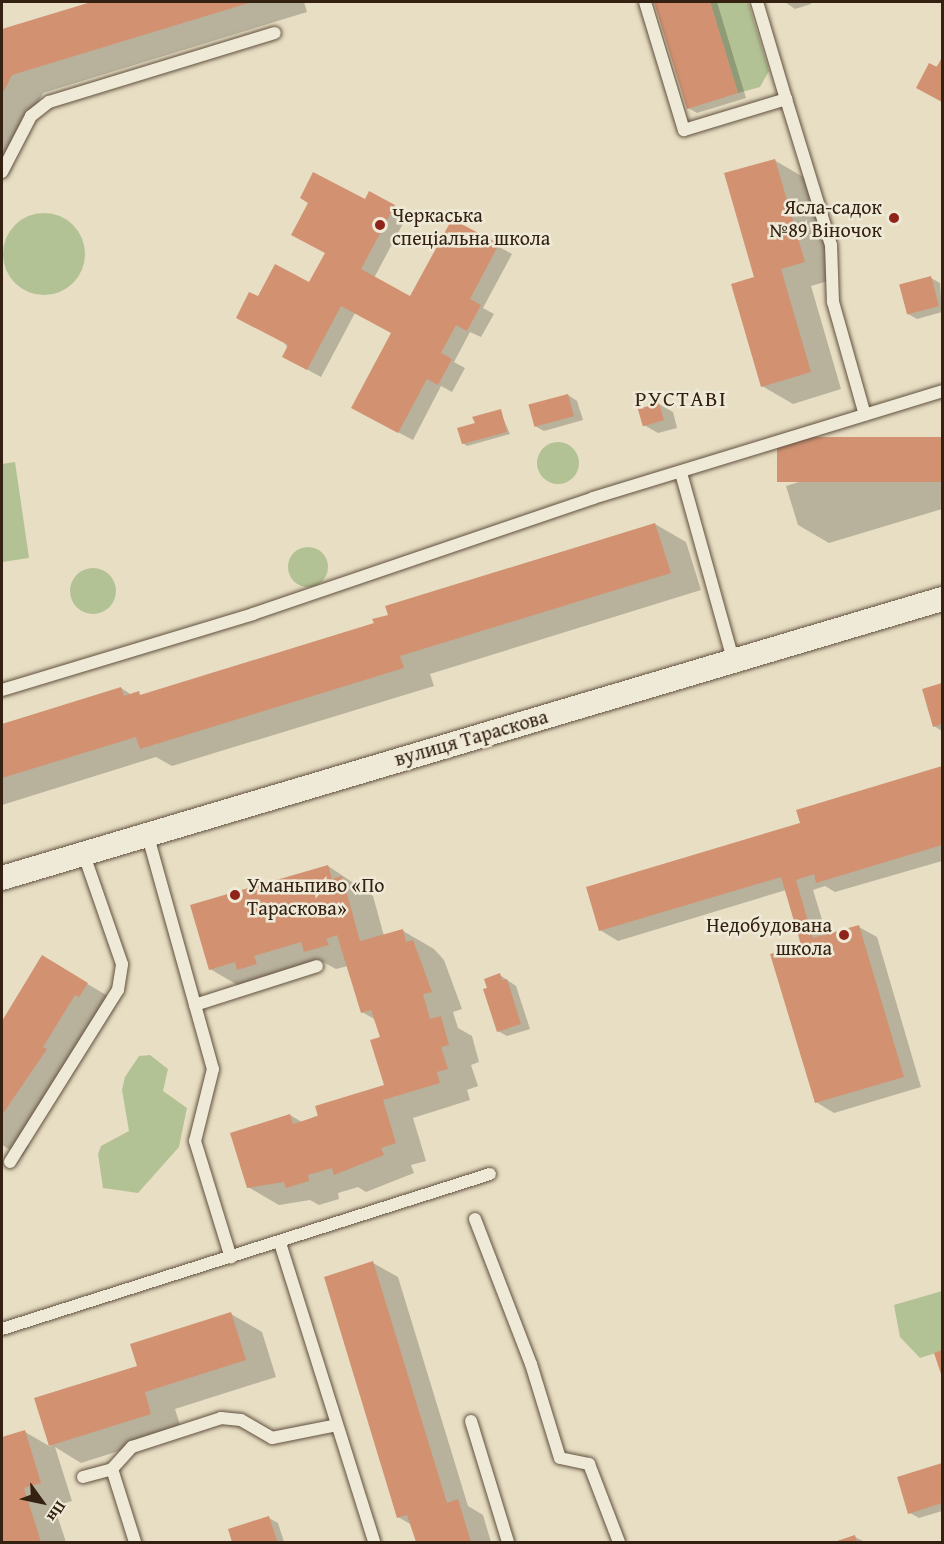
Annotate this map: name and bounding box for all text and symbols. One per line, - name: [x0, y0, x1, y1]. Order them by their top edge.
- place label: Ясла-садок №89 Віночок: [769, 195, 882, 242]
- place label: Черкаська спеціальна школа: [392, 202, 550, 249]
- marker: Ясла-садок №89 Віночок: [887, 211, 901, 225]
- marker: Черкаська спеціальна школа: [373, 218, 387, 232]
- district label: РУСТАВІ: [635, 386, 727, 412]
- street label: вулиця Тараскова: [391, 704, 551, 770]
- place label: Уманьпиво «По Тараскова»: [247, 872, 385, 919]
- marker: Уманьпиво «По Тараскова»: [228, 888, 242, 902]
- place label: Недобудована школа: [706, 912, 832, 959]
- marker: Недобудована школа: [837, 928, 851, 942]
- north arrow: [12, 1472, 72, 1532]
- text: Пн: [41, 1497, 73, 1527]

